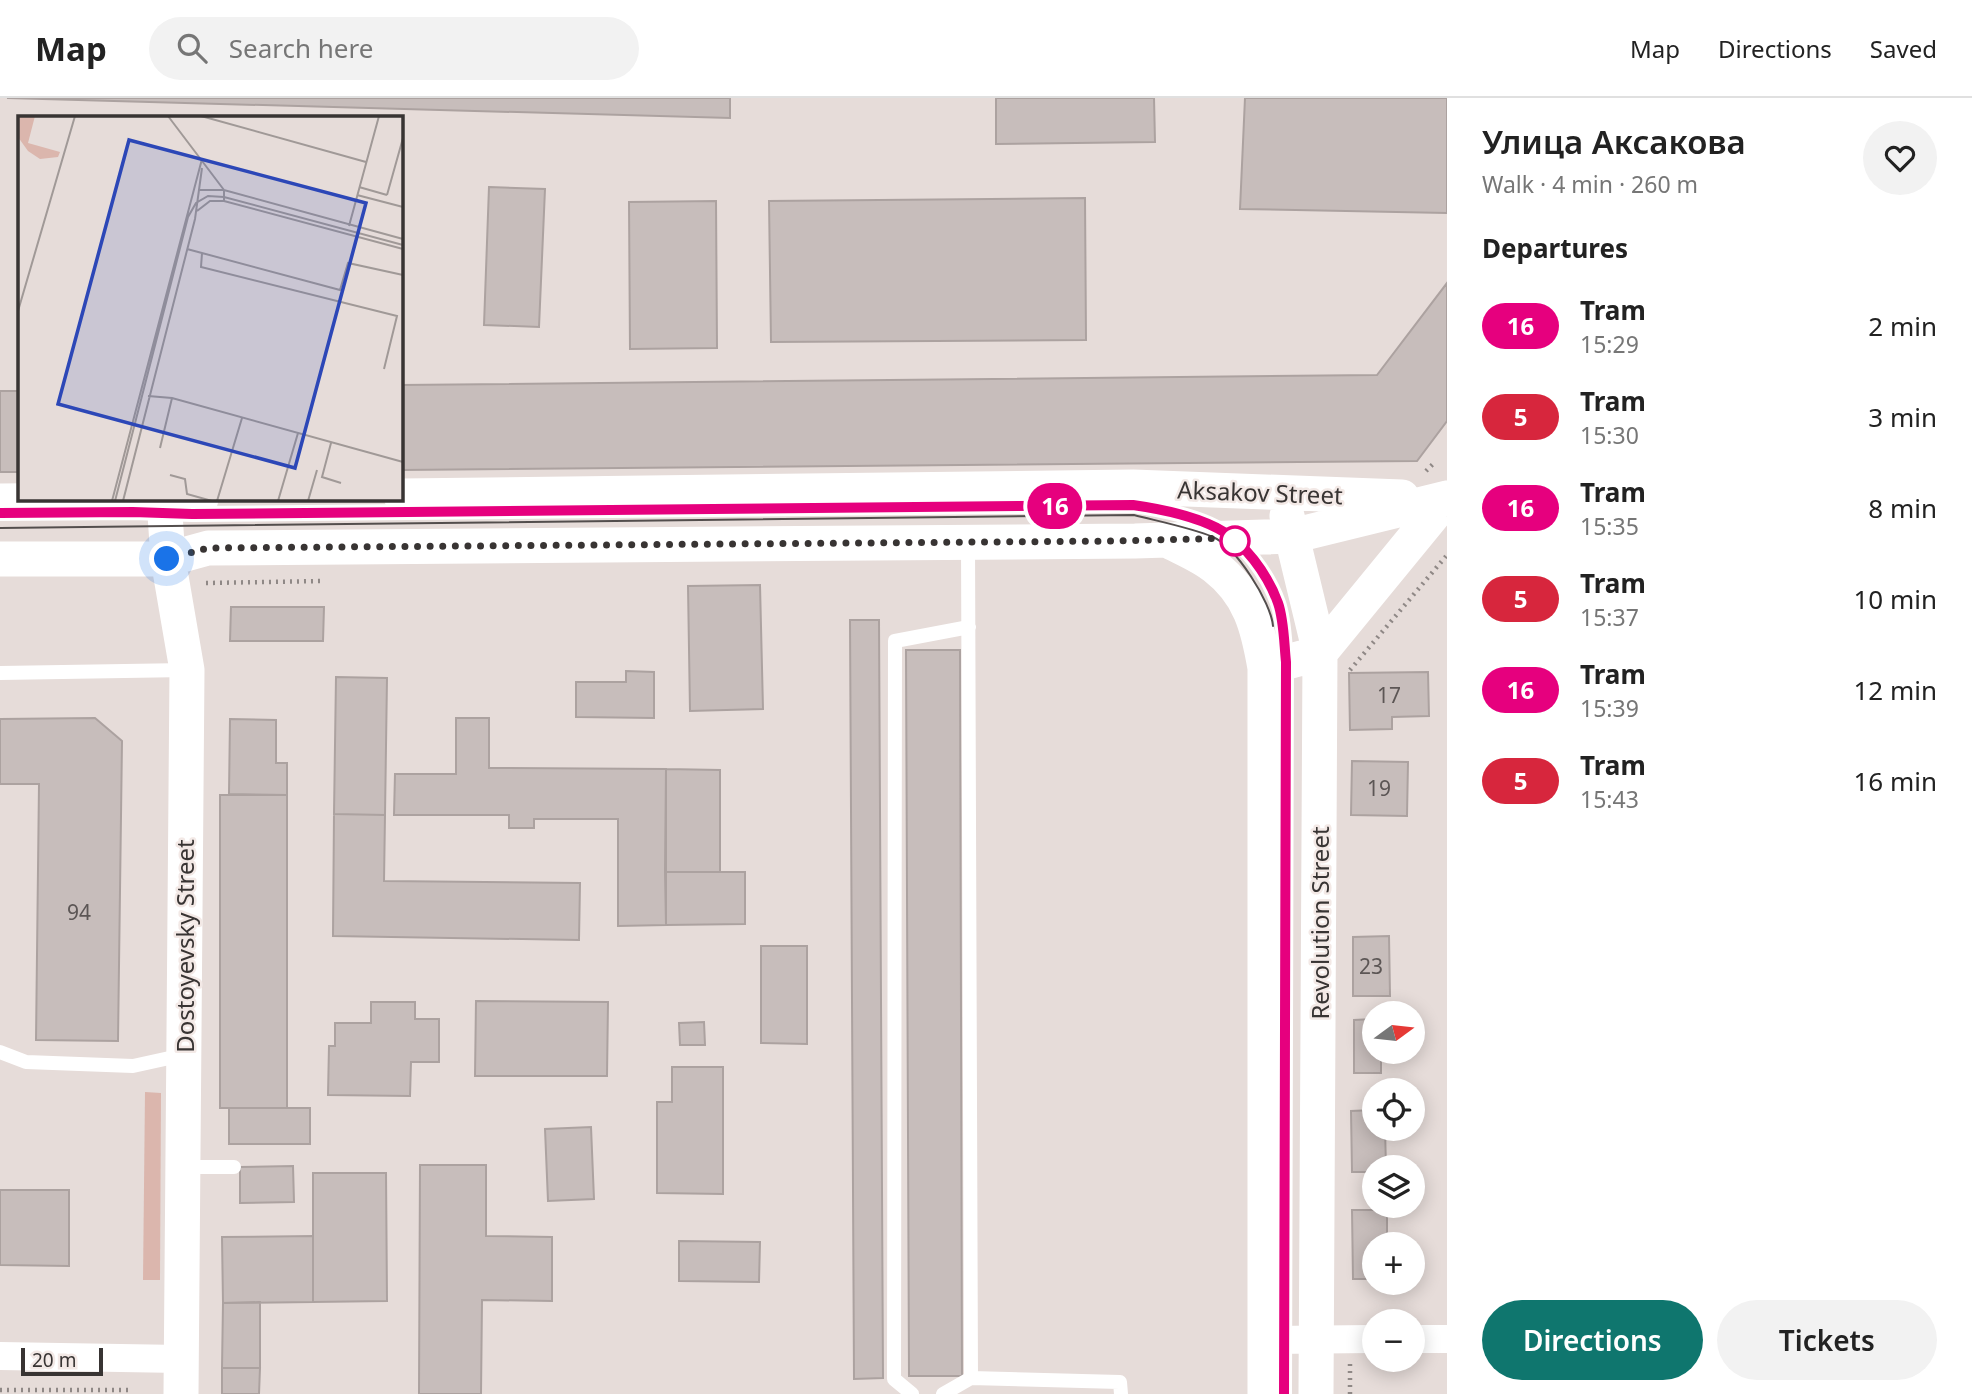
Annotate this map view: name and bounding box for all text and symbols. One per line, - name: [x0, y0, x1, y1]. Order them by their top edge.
- search box: [149, 17, 639, 80]
- text: Map: [35, 26, 107, 71]
- icon: search: [173, 29, 211, 67]
- text: Search here: [229, 30, 373, 66]
- text: Map: [1630, 32, 1680, 65]
- text: Directions: [1718, 32, 1832, 65]
- text: Saved: [1870, 32, 1937, 65]
- inset map: [18, 116, 402, 500]
- text: Улица Аксакова: [1482, 119, 1746, 164]
- button: heart: [1863, 121, 1937, 195]
- text: Walk · 4 min · 260 m: [1482, 168, 1698, 200]
- text: Departures: [1482, 230, 1628, 266]
- text: Tram: [1580, 292, 1646, 328]
- text: 2 min: [1868, 308, 1937, 344]
- text: 16: [1507, 309, 1534, 342]
- text: 15:29: [1580, 328, 1639, 360]
- text: Tram: [1580, 383, 1646, 419]
- text: 3 min: [1868, 399, 1937, 435]
- text: 5: [1514, 400, 1527, 433]
- text: 15:30: [1580, 419, 1639, 451]
- street label: Aksakov Street: [1177, 473, 1344, 511]
- text: Tram: [1580, 474, 1646, 510]
- line badge: 16: [1024, 483, 1086, 529]
- text: 16: [1041, 489, 1069, 522]
- text: 8 min: [1868, 490, 1937, 526]
- text: 16: [1507, 491, 1534, 524]
- text: 15:35: [1580, 510, 1639, 542]
- unlabelled marker: [1220, 526, 1250, 556]
- your location: [149, 541, 184, 576]
- text: Tram: [1580, 565, 1646, 601]
- text: 10 min: [1853, 581, 1937, 617]
- text: 5: [1514, 582, 1527, 615]
- text: 15:37: [1580, 601, 1639, 633]
- text: Tram: [1580, 656, 1646, 692]
- text: 12 min: [1853, 672, 1937, 708]
- text: 16: [1507, 673, 1534, 706]
- house number: 17: [1377, 681, 1401, 709]
- text: 15:39: [1580, 692, 1639, 724]
- text: Tram: [1580, 747, 1646, 783]
- text: 16 min: [1853, 763, 1937, 799]
- text: 5: [1514, 764, 1527, 797]
- house number: 19: [1367, 774, 1391, 802]
- text: 15:43: [1580, 783, 1639, 815]
- street label: Revolution Street: [1303, 826, 1336, 1020]
- street label: Dostoyevsky Street: [168, 839, 201, 1053]
- house number: 94: [67, 898, 91, 926]
- house number: 23: [1359, 952, 1383, 980]
- north arrow: [1362, 1001, 1424, 1064]
- map controls: [1362, 1001, 1425, 1372]
- button: locate: [1362, 1078, 1425, 1141]
- button: layers: [1362, 1155, 1425, 1218]
- button: +: [1362, 1232, 1425, 1295]
- button: Directions: [1482, 1300, 1703, 1380]
- button: Tickets: [1717, 1300, 1937, 1380]
- button: −: [1362, 1309, 1425, 1372]
- scale bar: [21, 1345, 103, 1377]
- text: 20 m: [32, 1347, 76, 1373]

